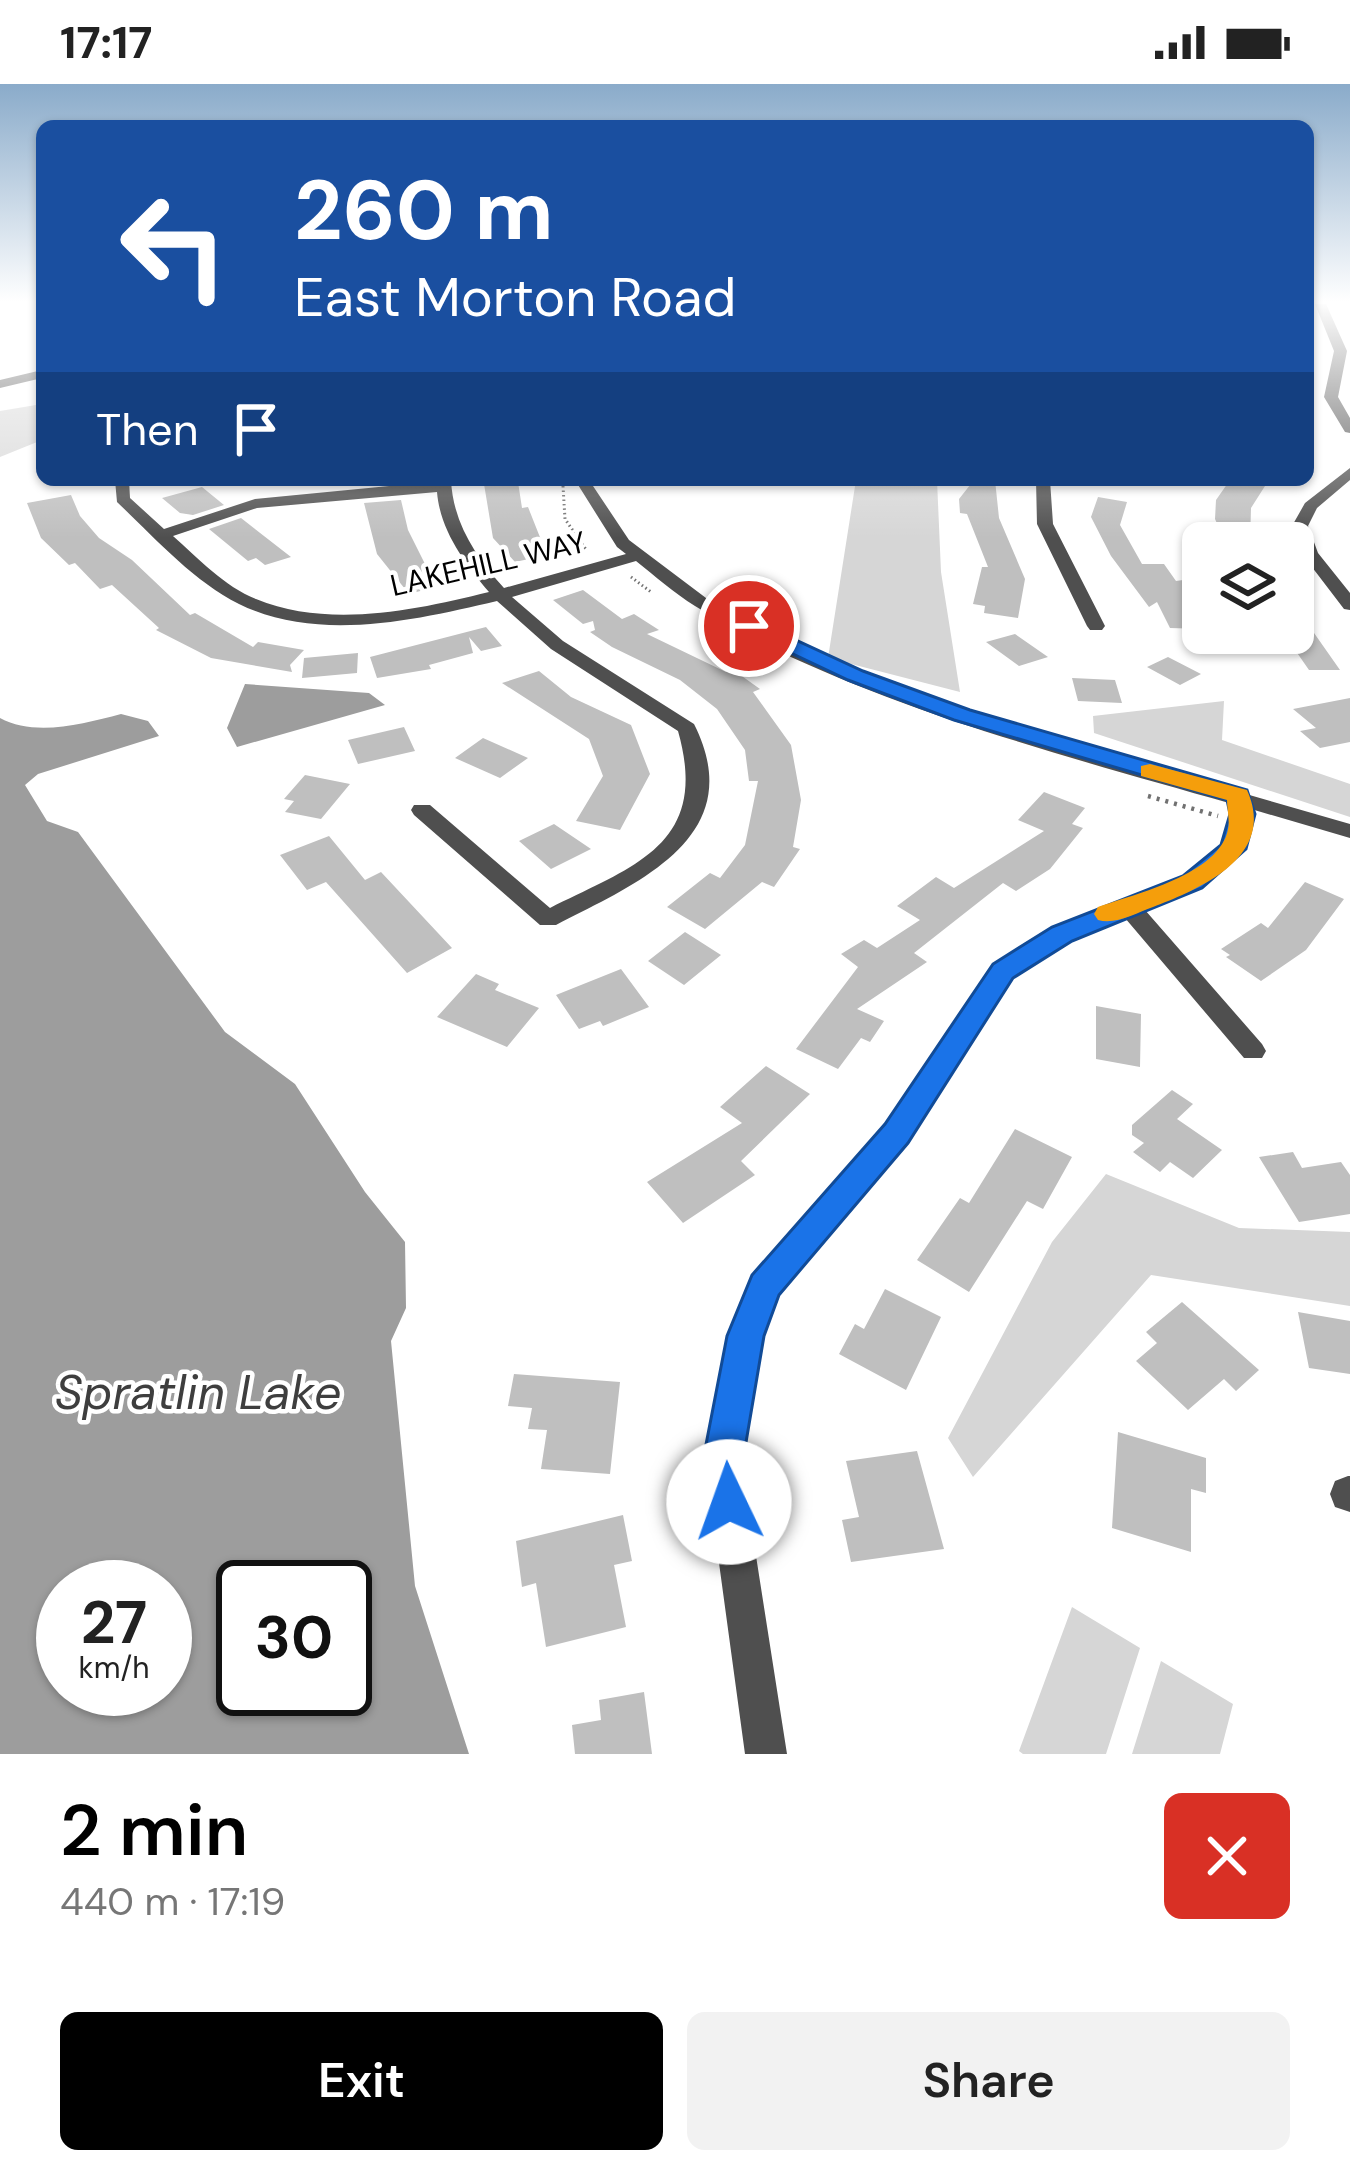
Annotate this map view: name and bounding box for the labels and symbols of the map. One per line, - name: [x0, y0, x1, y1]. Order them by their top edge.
- street label: LAKEHILL WAY: [386, 522, 589, 605]
- pin: [698, 575, 800, 677]
- water label: Spratlin Lake: [55, 1361, 341, 1424]
- position arrow: [666, 1439, 792, 1565]
- speed limit sign: 30: [216, 1560, 372, 1716]

